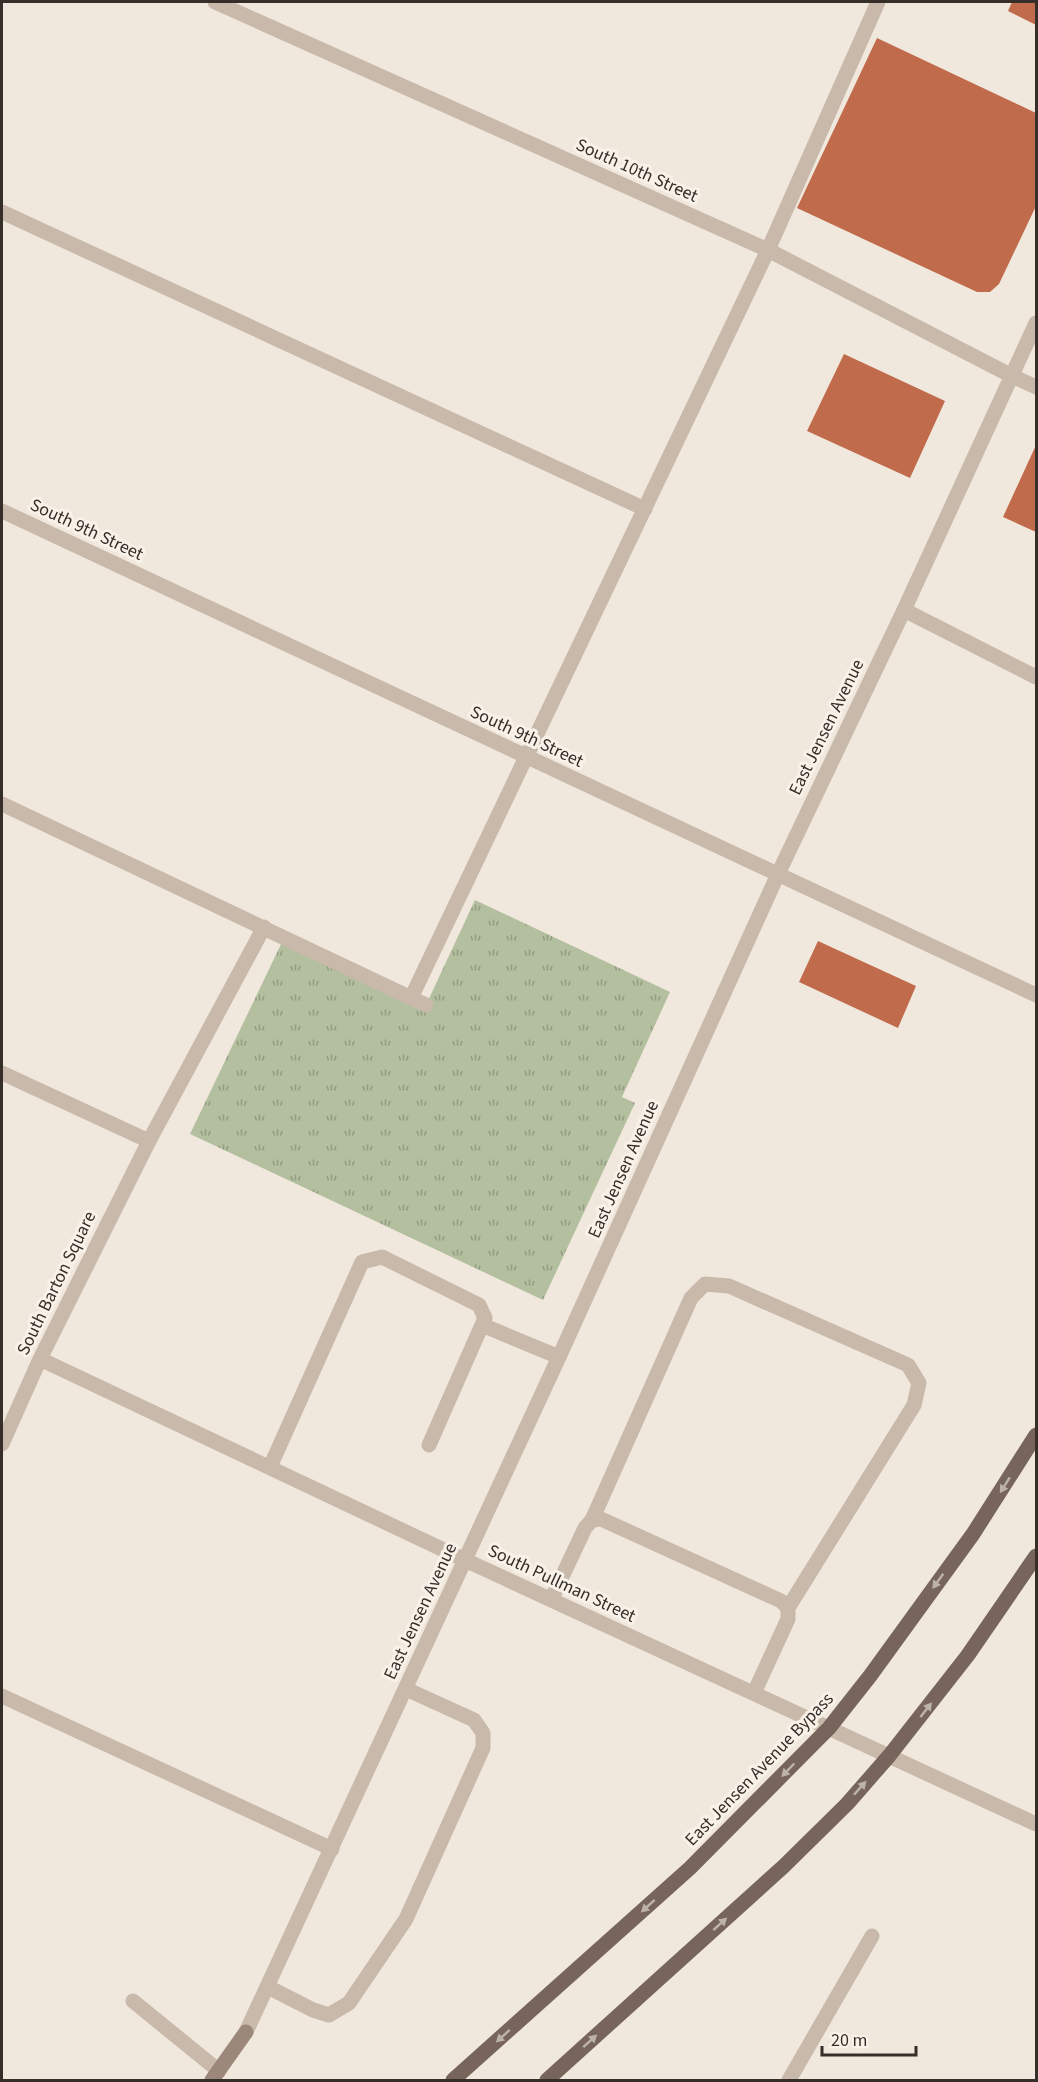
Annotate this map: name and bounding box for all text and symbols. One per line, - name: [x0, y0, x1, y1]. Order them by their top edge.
- street label: South 10th Street: [572, 132, 702, 209]
- street label: South 9th Street: [26, 492, 147, 567]
- street label: East Jensen Avenue: [783, 655, 870, 799]
- street label: South 9th Street: [466, 699, 587, 774]
- street label: East Jensen Avenue: [582, 1096, 665, 1242]
- street label: South Barton Square: [11, 1207, 102, 1359]
- one-way arrow: [999, 1476, 1011, 1492]
- street label: South Pullman Street: [484, 1538, 640, 1629]
- street label: East Jensen Avenue: [378, 1539, 463, 1684]
- one-way arrow: [932, 1573, 944, 1589]
- street label: East Jensen Avenue Bypass: [679, 1687, 839, 1852]
- one-way arrow: [919, 1703, 931, 1718]
- one-way arrow: [782, 1763, 796, 1777]
- one-way arrow: [853, 1781, 867, 1796]
- one-way arrow: [641, 1899, 656, 1913]
- one-way arrow: [713, 1917, 728, 1931]
- scale bar: [822, 2019, 916, 2057]
- text: 20 m: [831, 2028, 867, 2053]
- one-way arrow: [496, 2029, 511, 2042]
- one-way arrow: [582, 2035, 597, 2048]

